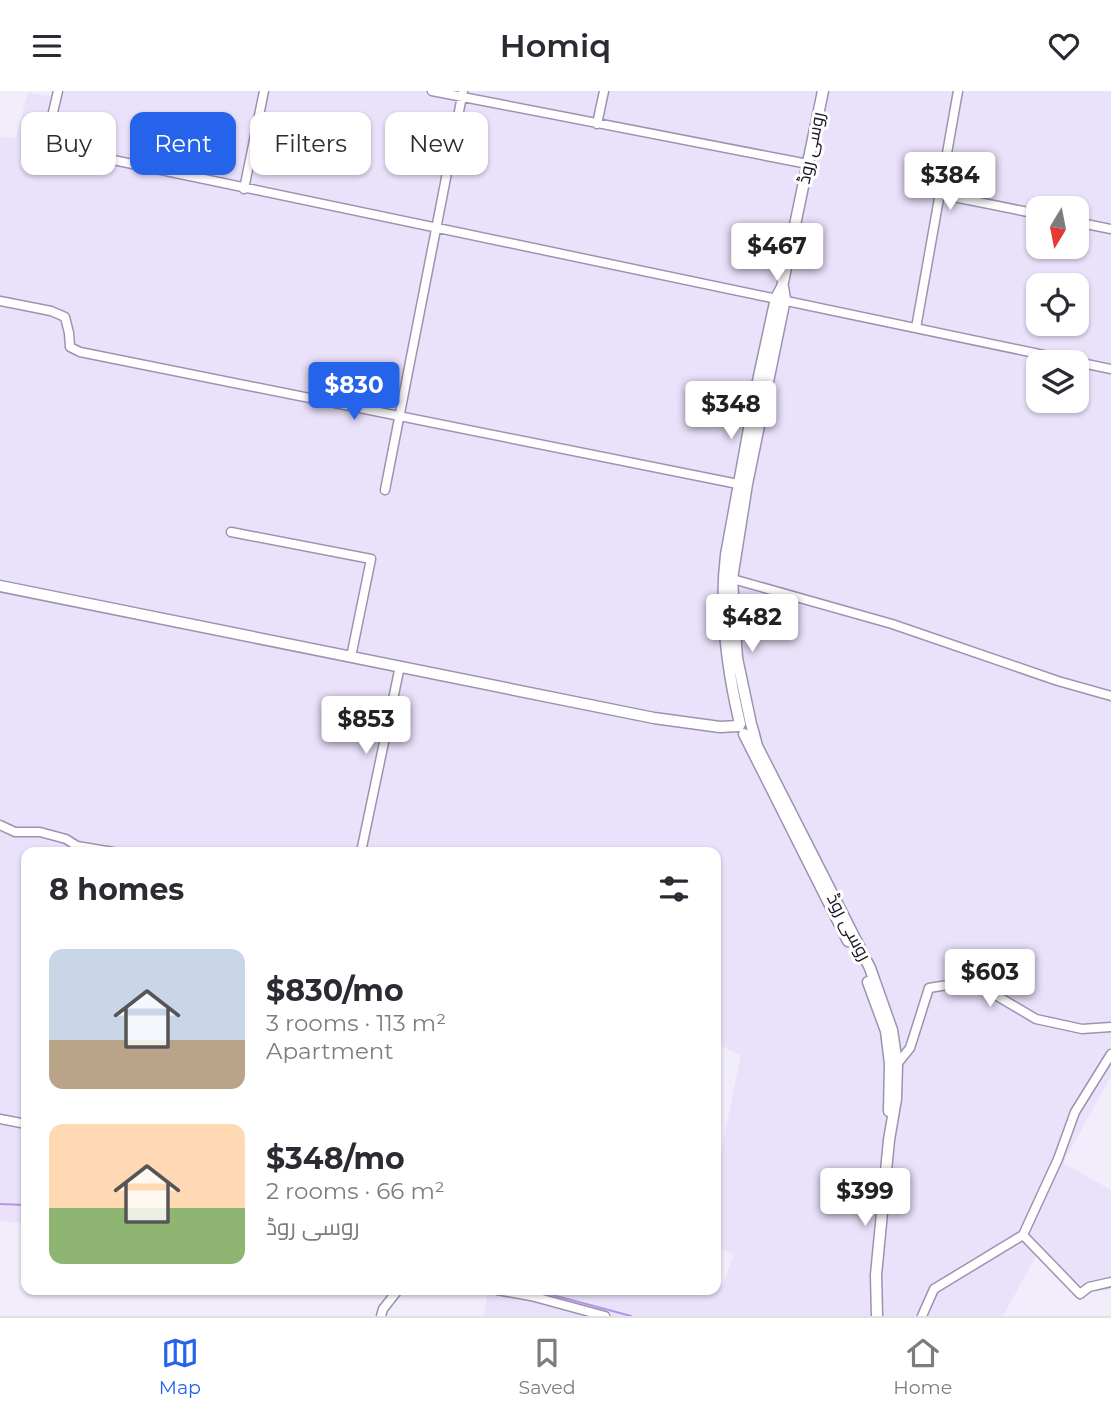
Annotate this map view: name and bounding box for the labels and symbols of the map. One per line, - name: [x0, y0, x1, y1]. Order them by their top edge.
- street label: روسی روڈ: [793, 110, 829, 186]
- pin: $384: [909, 152, 991, 212]
- north arrow: [1026, 196, 1088, 259]
- pin: $467: [736, 223, 818, 283]
- pin: $830: [313, 363, 395, 422]
- pin: $348: [690, 381, 772, 441]
- pin: $482: [711, 595, 793, 654]
- pin: $853: [325, 697, 407, 756]
- street label: روسی روڈ: [822, 889, 876, 965]
- pin: $603: [949, 949, 1031, 1009]
- pin: $399: [824, 1169, 906, 1228]

